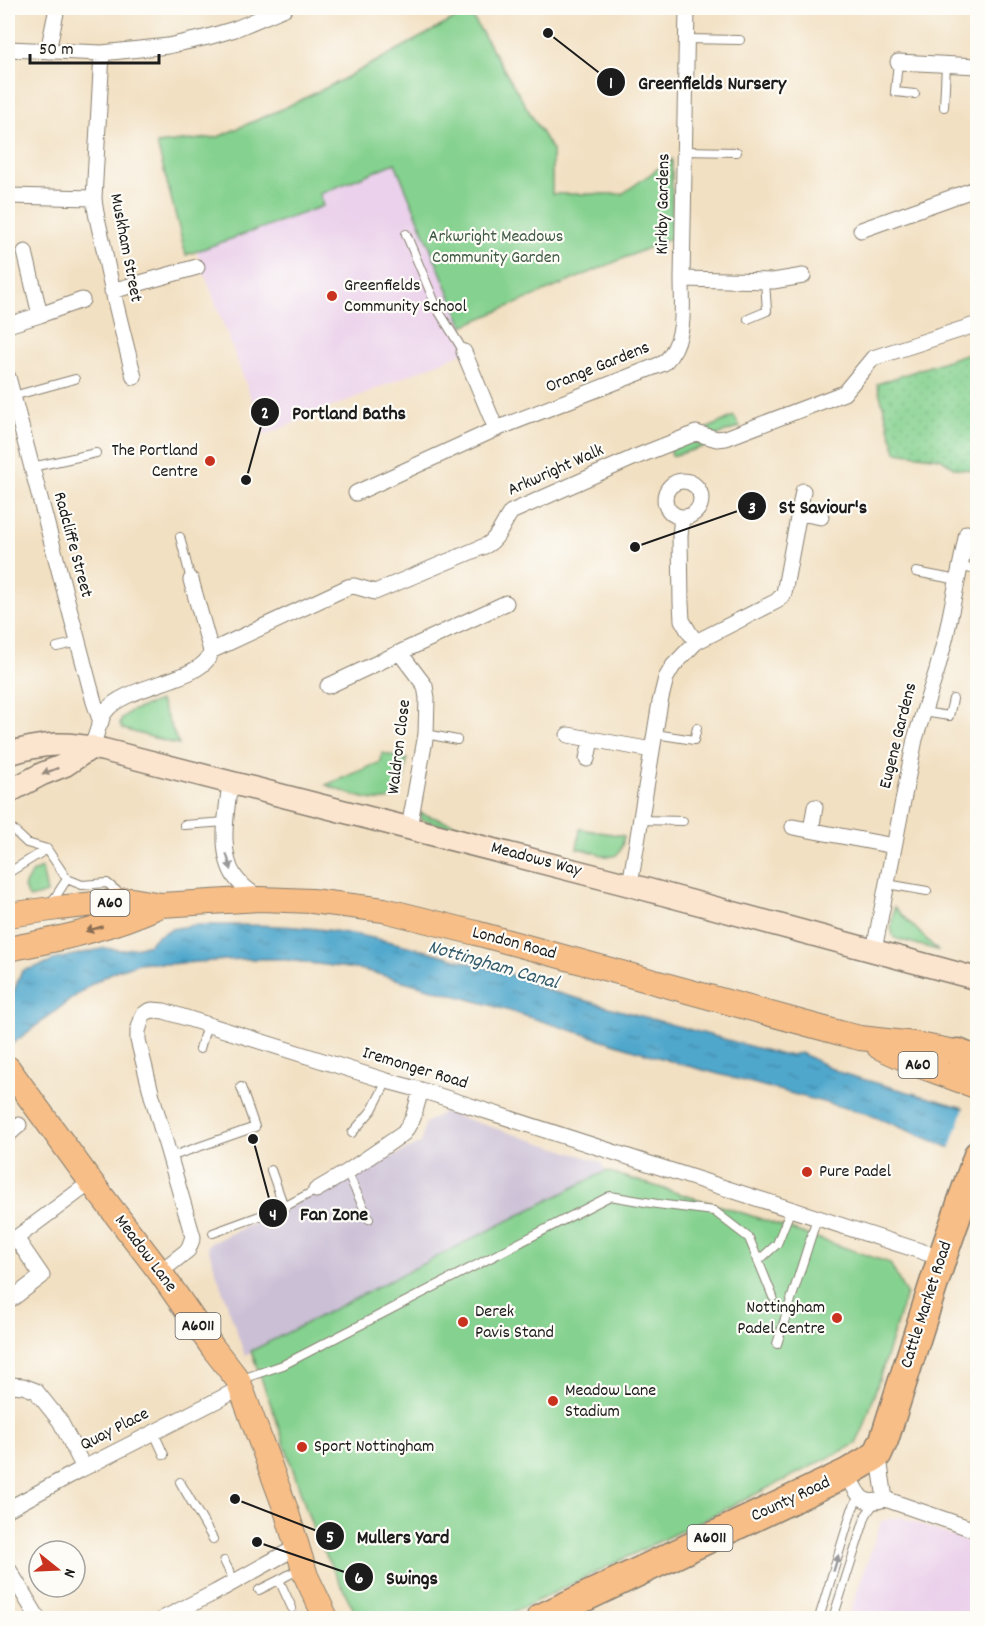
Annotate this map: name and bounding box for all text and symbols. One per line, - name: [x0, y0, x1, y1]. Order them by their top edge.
- scale bar: [30, 27, 159, 65]
- text: 50 m: [39, 38, 74, 63]
- callout: Greenfields Nursery: [596, 63, 798, 101]
- text: Greenfields Nursery: [638, 71, 787, 99]
- text: 1: [609, 72, 613, 97]
- street label: Kirkby Gardens: [651, 153, 677, 255]
- street label: Muskham Street: [102, 192, 148, 305]
- park label: Arkwright Meadows Community Garden: [429, 225, 563, 271]
- place label: Greenfields Community School: [344, 274, 467, 320]
- marker: Greenfields Community School: [325, 289, 339, 303]
- street label: Orange Gardens: [542, 336, 654, 400]
- callout: Portland Baths: [250, 393, 418, 431]
- text: Portland Baths: [292, 401, 406, 429]
- text: 2: [261, 402, 269, 427]
- place label: The Portland Centre: [112, 439, 198, 485]
- street label: Arkwright Walk: [504, 439, 608, 503]
- marker: The Portland Centre: [203, 454, 217, 468]
- callout: St Saviour's: [737, 487, 879, 525]
- street label: Radcliffe Street: [46, 489, 98, 601]
- text: St Saviour's: [779, 495, 867, 523]
- text: 3: [748, 497, 756, 522]
- street label: Eugene Gardens: [874, 680, 924, 792]
- street label: Waldron Close: [382, 698, 418, 796]
- one-way arrow: [41, 766, 59, 776]
- street label: Meadows Way: [488, 836, 585, 884]
- one-way arrow: [225, 853, 235, 871]
- road number: A60: [90, 890, 130, 916]
- street label: London Road: [469, 921, 559, 967]
- one-way arrow: [85, 925, 103, 934]
- water label: Nottingham Canal: [424, 934, 564, 999]
- street label: Iremonger Road: [359, 1041, 471, 1097]
- road number: A60: [898, 1052, 938, 1078]
- place label: Pure Padel: [819, 1160, 892, 1185]
- marker: Pure Padel: [800, 1165, 814, 1179]
- callout: Fan Zone: [258, 1194, 380, 1232]
- text: Fan Zone: [300, 1202, 368, 1230]
- text: 4: [269, 1204, 277, 1229]
- street label: Meadow Lane: [108, 1210, 182, 1298]
- street label: Cattle Market Road: [895, 1238, 959, 1372]
- place label: Nottingham Padel Centre: [737, 1296, 825, 1342]
- place label: Derek Pavis Stand: [475, 1300, 554, 1346]
- marker: Nottingham Padel Centre: [830, 1311, 844, 1325]
- road number: A6011: [176, 1313, 220, 1339]
- marker: Derek Pavis Stand: [456, 1315, 470, 1329]
- place label: Meadow Lane Stadium: [565, 1379, 656, 1425]
- marker: Meadow Lane Stadium: [546, 1394, 560, 1408]
- street label: Quay Place: [76, 1402, 154, 1458]
- place label: Sport Nottingham: [314, 1435, 434, 1460]
- marker: Sport Nottingham: [295, 1440, 309, 1454]
- street label: County Road: [747, 1471, 835, 1529]
- callout: Mullers Yard: [315, 1517, 462, 1555]
- text: Mullers Yard: [357, 1525, 449, 1553]
- road number: A6011: [688, 1525, 732, 1551]
- text: 5: [326, 1526, 334, 1551]
- north arrow: [27, 1539, 87, 1599]
- one-way arrow: [832, 1554, 841, 1572]
- callout: Swings: [344, 1558, 450, 1596]
- text: N: [57, 1566, 81, 1580]
- text: Swings: [386, 1566, 438, 1594]
- text: 6: [355, 1567, 364, 1592]

